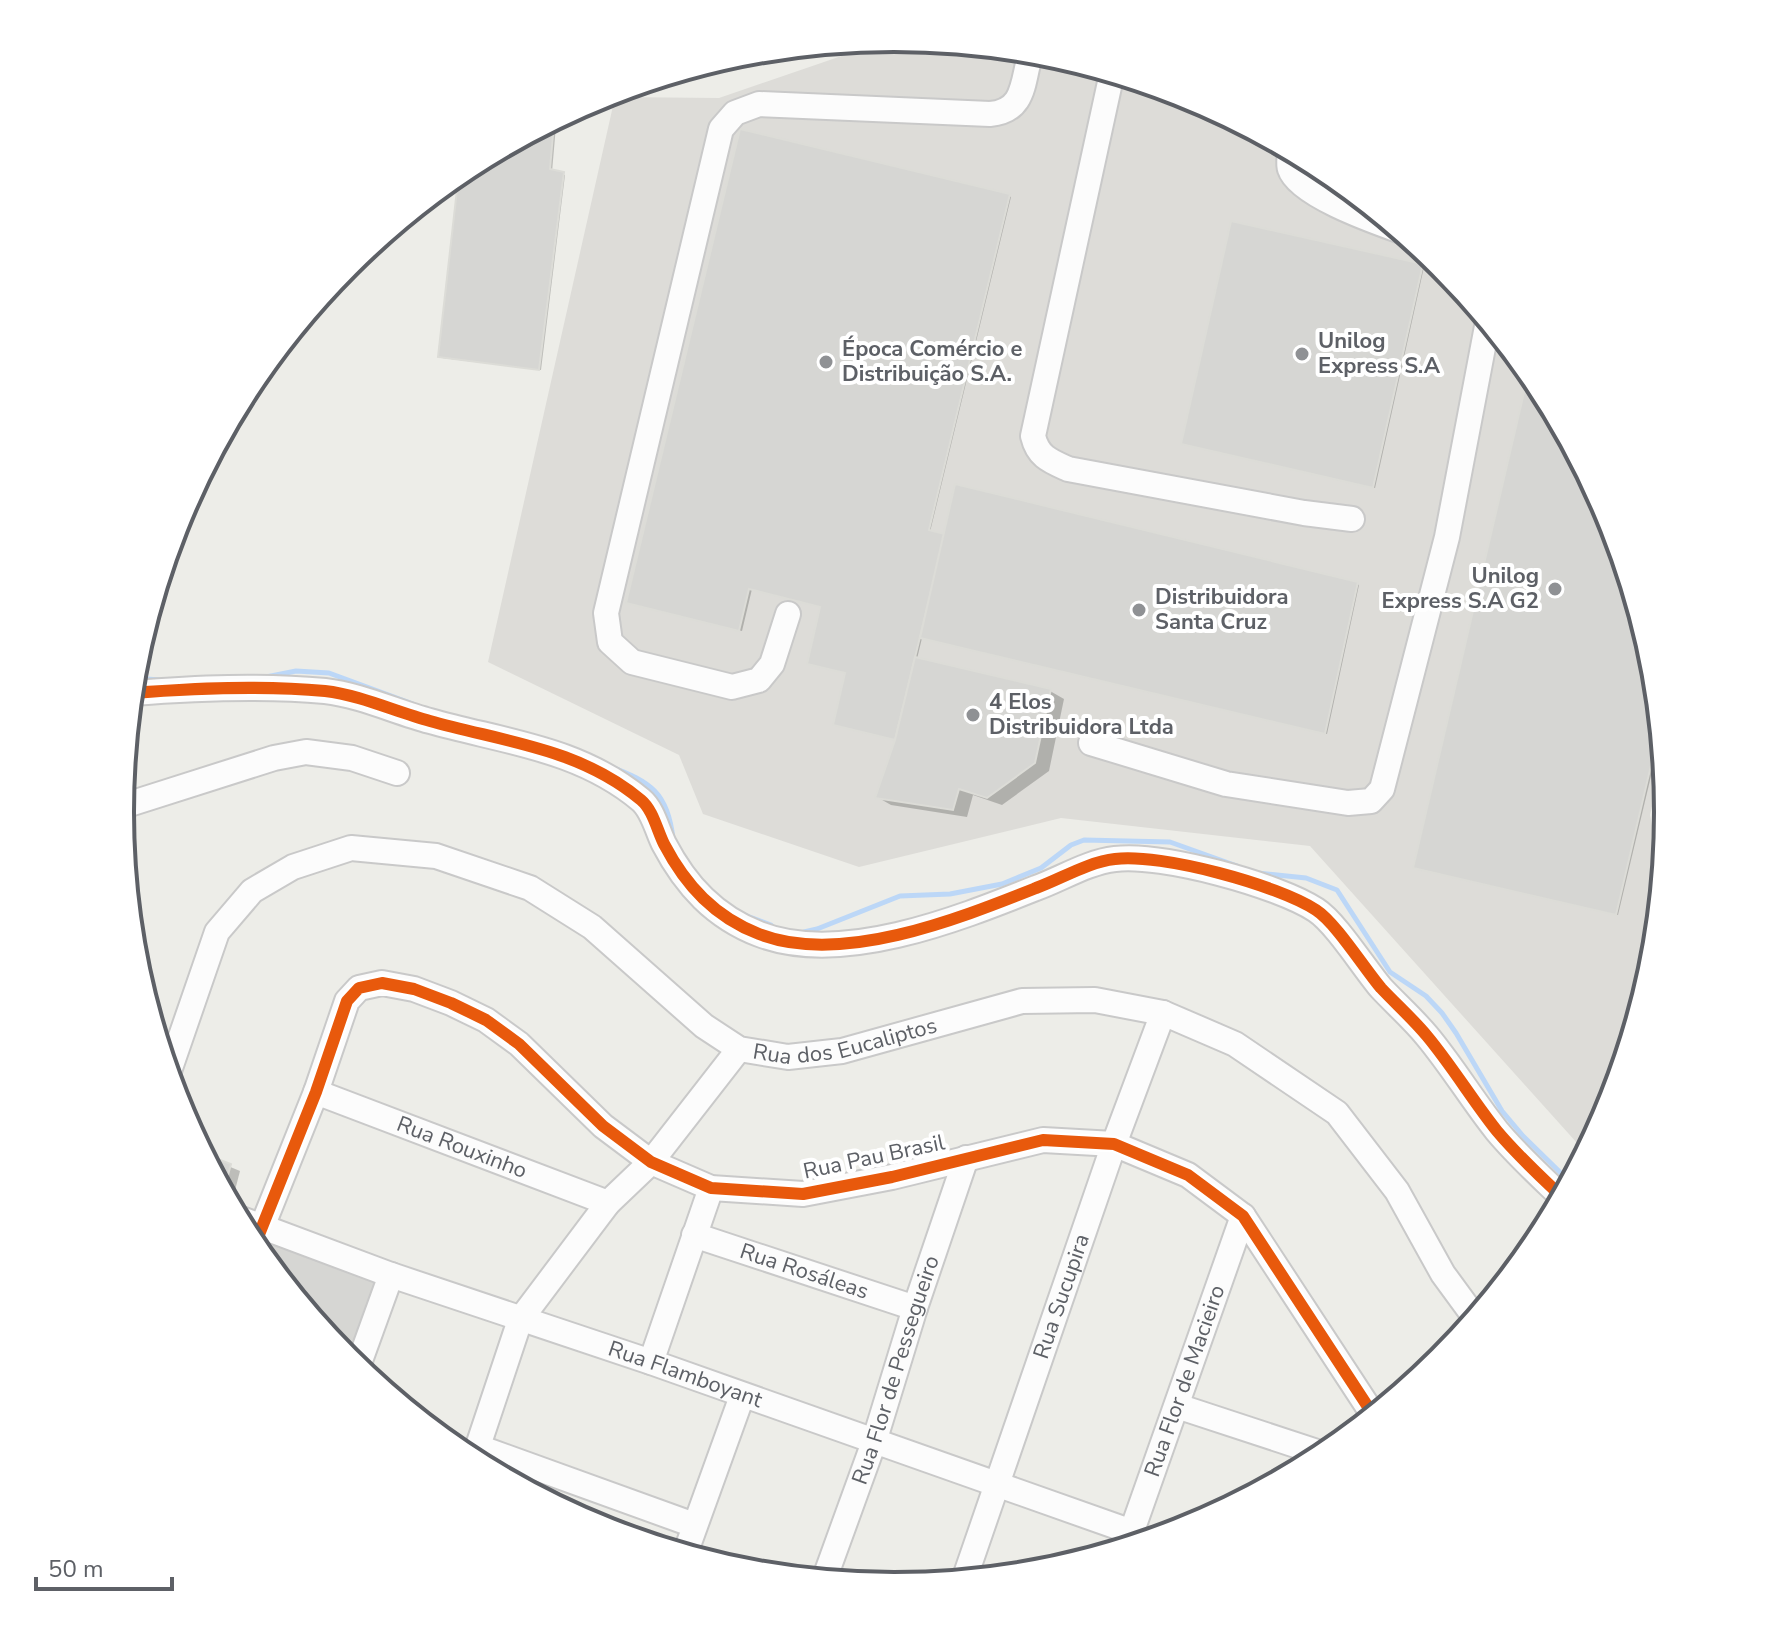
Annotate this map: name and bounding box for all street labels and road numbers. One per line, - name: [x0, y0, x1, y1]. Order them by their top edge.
- street label: Rua dos Eucaliptos: [751, 1010, 940, 1072]
- street label: Rua Rouxinho: [392, 1109, 531, 1186]
- street label: Rua Pau Brasil: [800, 1127, 948, 1187]
- street label: Rua Sucupira: [1026, 1230, 1097, 1363]
- street label: Rua Rosáleas: [736, 1236, 872, 1307]
- street label: Rua Flor de Pessegueiro: [845, 1252, 947, 1489]
- street label: Rua Flor de Macieiro: [1137, 1281, 1232, 1481]
- street label: Rua Flamboyant: [604, 1334, 767, 1415]

